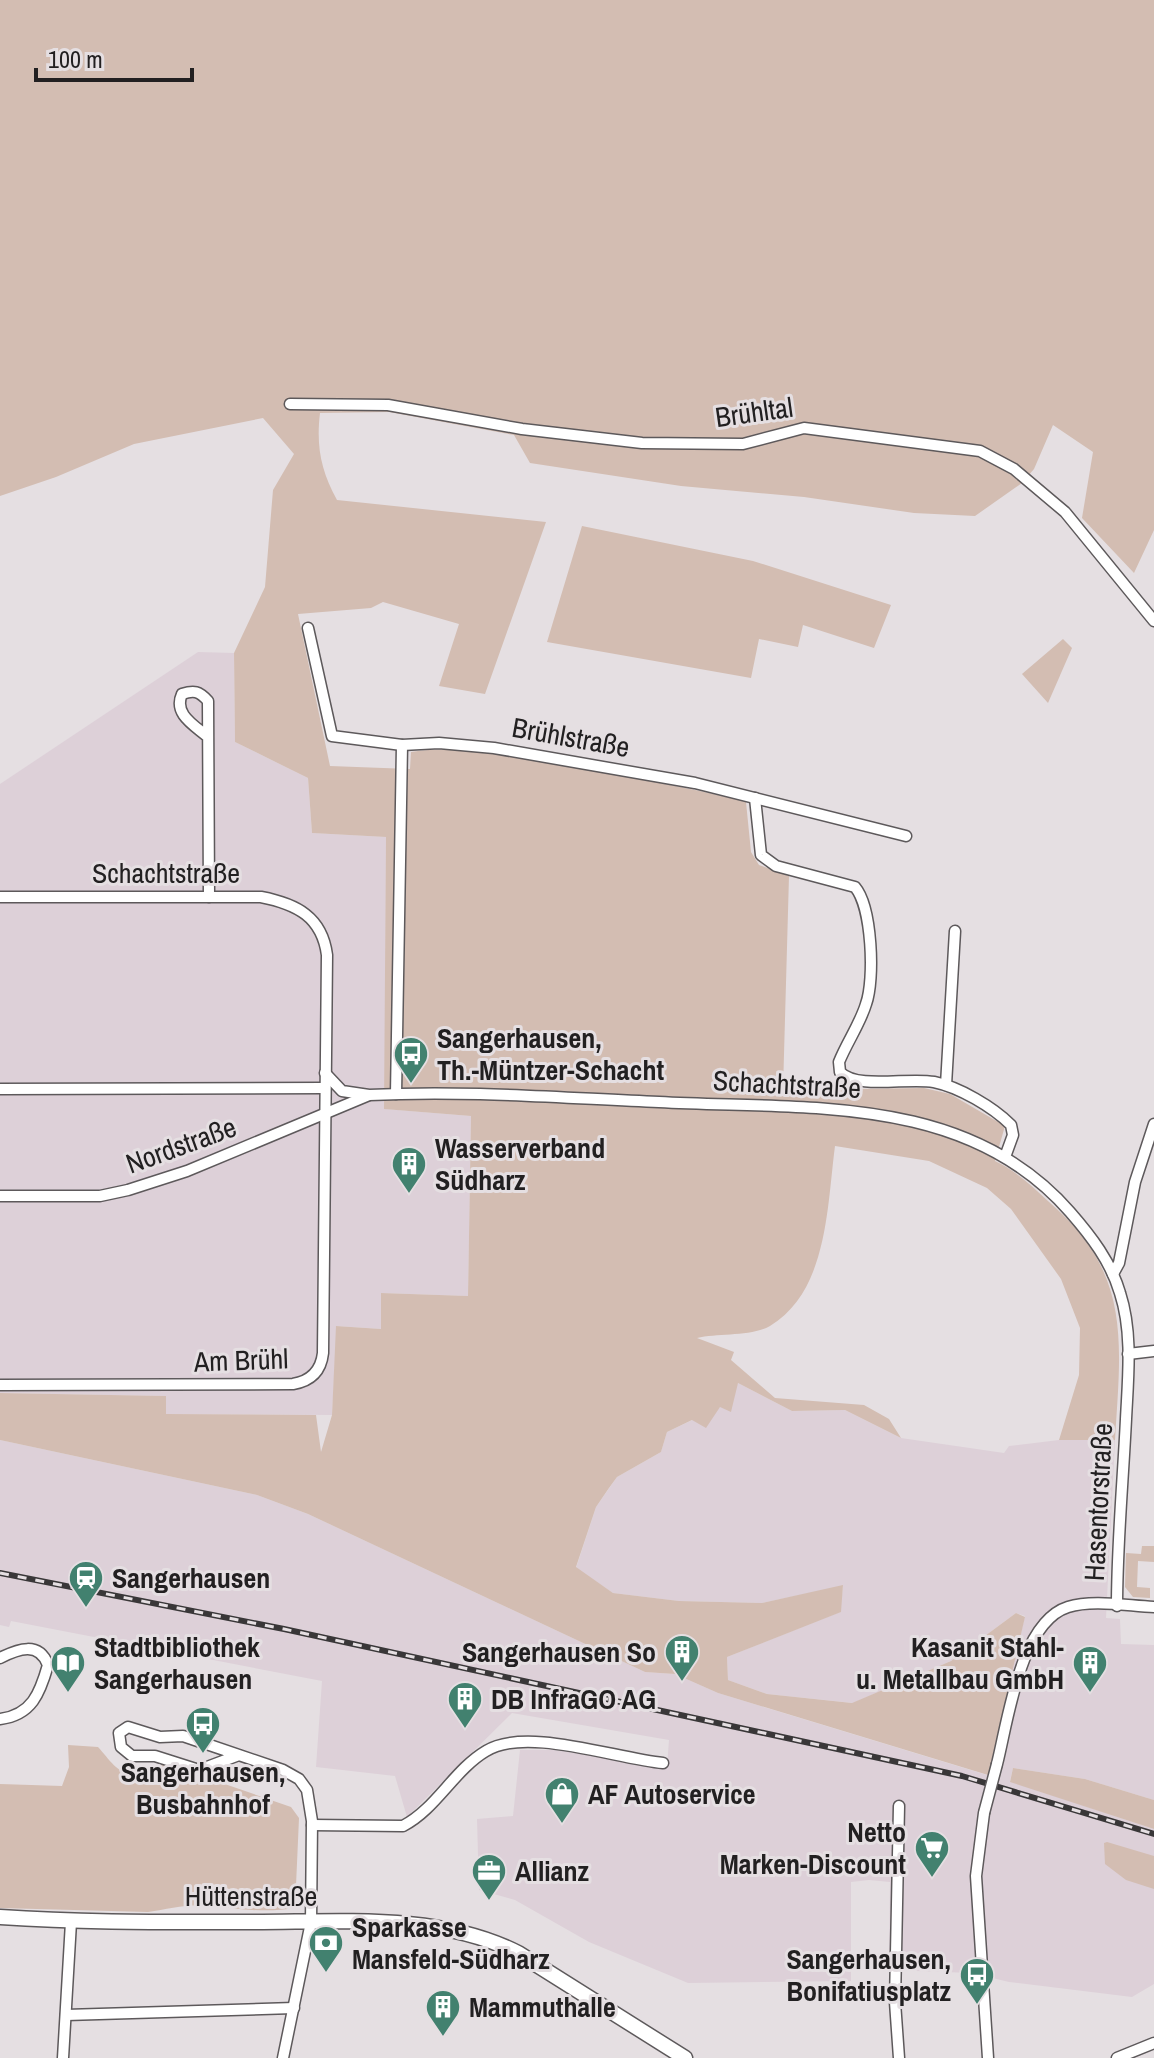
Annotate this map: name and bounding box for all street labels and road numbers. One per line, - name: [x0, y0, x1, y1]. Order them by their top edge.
- street label: Brühltal: [713, 388, 795, 436]
- street label: Brühlstraße: [509, 708, 633, 766]
- street label: Schachtstraße: [92, 854, 240, 892]
- street label: Schachtstraße: [712, 1061, 862, 1107]
- street label: Nordstraße: [121, 1108, 241, 1182]
- street label: Am Brühl: [192, 1339, 289, 1381]
- street label: Hasentorstraße: [1075, 1422, 1121, 1582]
- street label: Hüttenstraße: [185, 1877, 317, 1915]

